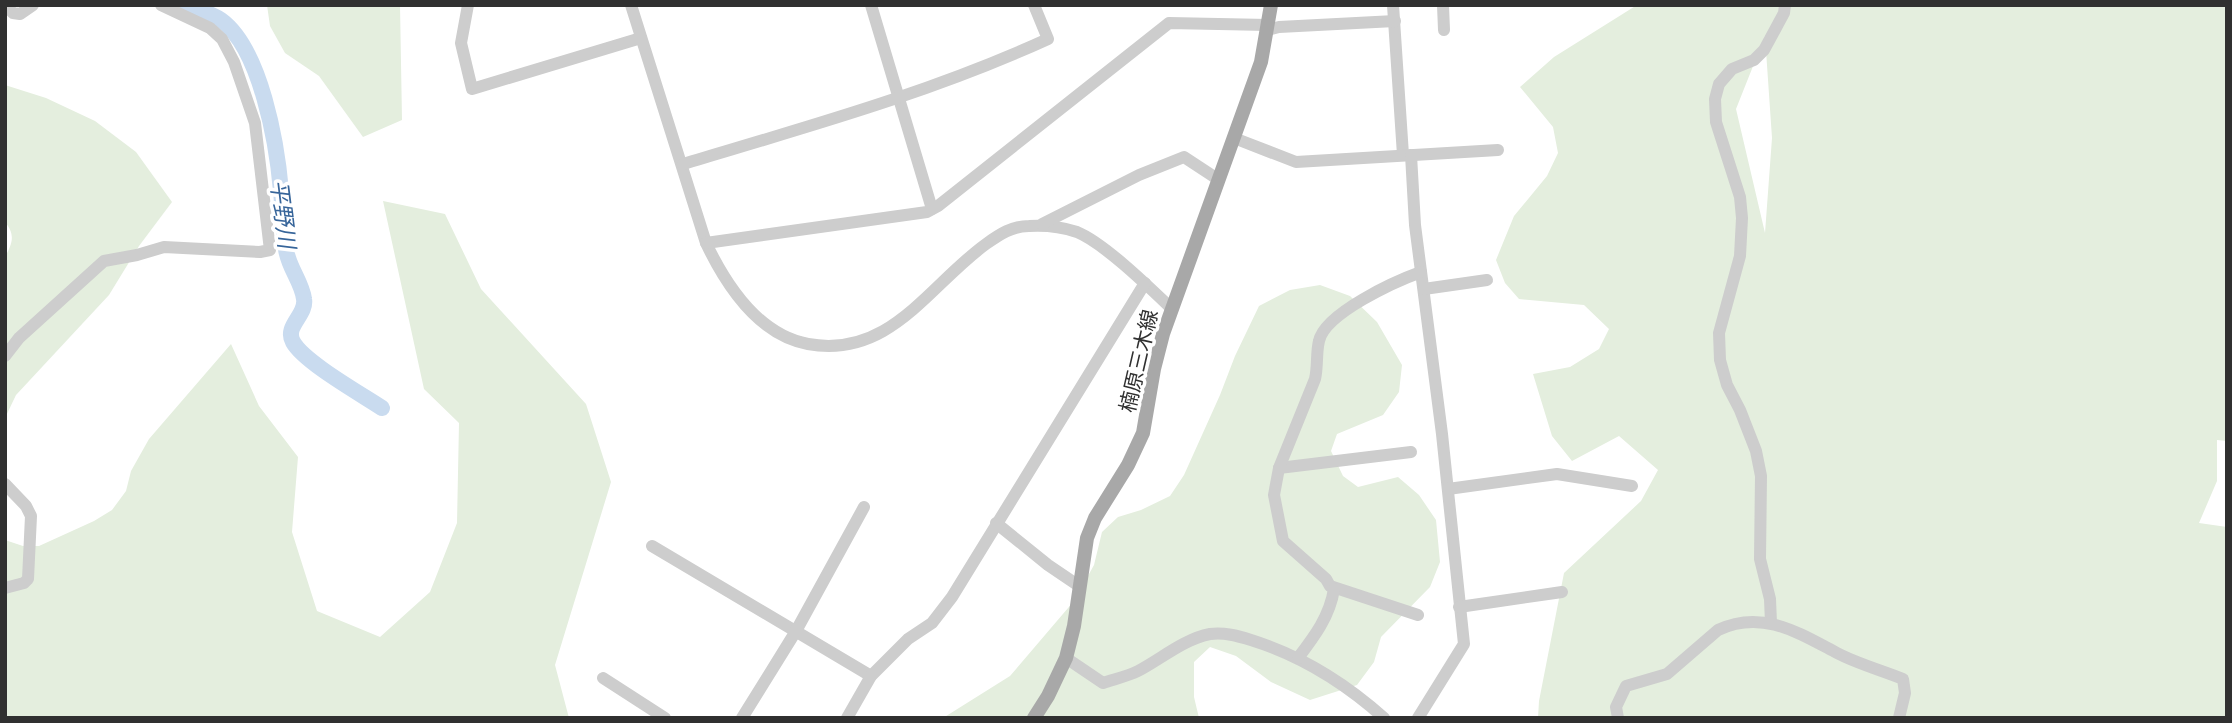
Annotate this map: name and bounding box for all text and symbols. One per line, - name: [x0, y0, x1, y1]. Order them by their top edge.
- water label: 平野川: [265, 178, 300, 253]
- street label: 楠原三木線: [1115, 307, 1163, 415]

